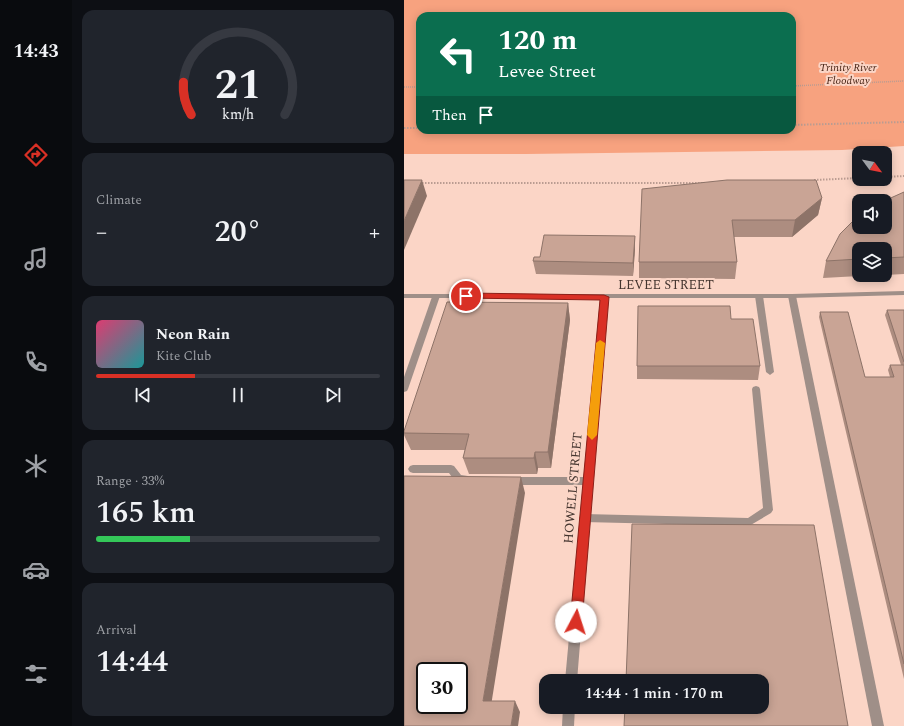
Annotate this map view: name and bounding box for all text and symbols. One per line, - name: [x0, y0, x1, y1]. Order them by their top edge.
- text: 120 m: [498, 19, 577, 62]
- icon: left: [432, 28, 484, 80]
- text: 14:43: [13, 38, 59, 65]
- text: 21: [215, 53, 261, 116]
- text: Levee Street: [498, 58, 596, 85]
- park label: Trinity River Floodway: [819, 59, 877, 89]
- text: km/h: [222, 103, 254, 125]
- text: Then: [432, 104, 467, 127]
- icon: arrive: [475, 104, 497, 126]
- icon: directions: [22, 141, 50, 169]
- north arrow: [852, 146, 892, 186]
- map controls: [852, 146, 892, 282]
- text: Climate: [96, 190, 142, 210]
- button: sound: [852, 194, 892, 234]
- text: 20°: [214, 209, 262, 255]
- text: −: [96, 216, 107, 249]
- text: +: [369, 216, 380, 249]
- button: layers: [852, 242, 892, 282]
- icon: music: [22, 245, 50, 273]
- street label: LEVEE STREET: [618, 275, 714, 295]
- pin: [449, 279, 483, 313]
- icon: arrive: [455, 285, 477, 307]
- text: Neon Rain: [156, 323, 230, 346]
- text: Kite Club: [156, 346, 211, 366]
- icon: phone: [22, 348, 50, 376]
- icon: previous: [132, 384, 154, 406]
- icon: pause: [227, 384, 249, 406]
- icon: next: [322, 384, 344, 406]
- street label: HOWELL STREET: [558, 431, 588, 544]
- icon: climate: [22, 452, 50, 480]
- text: Range · 33%: [96, 471, 164, 491]
- text: 165 km: [96, 490, 196, 536]
- icon: car: [22, 556, 50, 584]
- position arrow: [555, 601, 597, 643]
- text: Arrival: [96, 620, 137, 640]
- text: 14:44: [96, 639, 168, 685]
- icon: filters: [22, 660, 50, 688]
- speed limit sign: 30: [416, 662, 468, 714]
- text: 14:44 · 1 min · 170 m: [585, 682, 723, 705]

